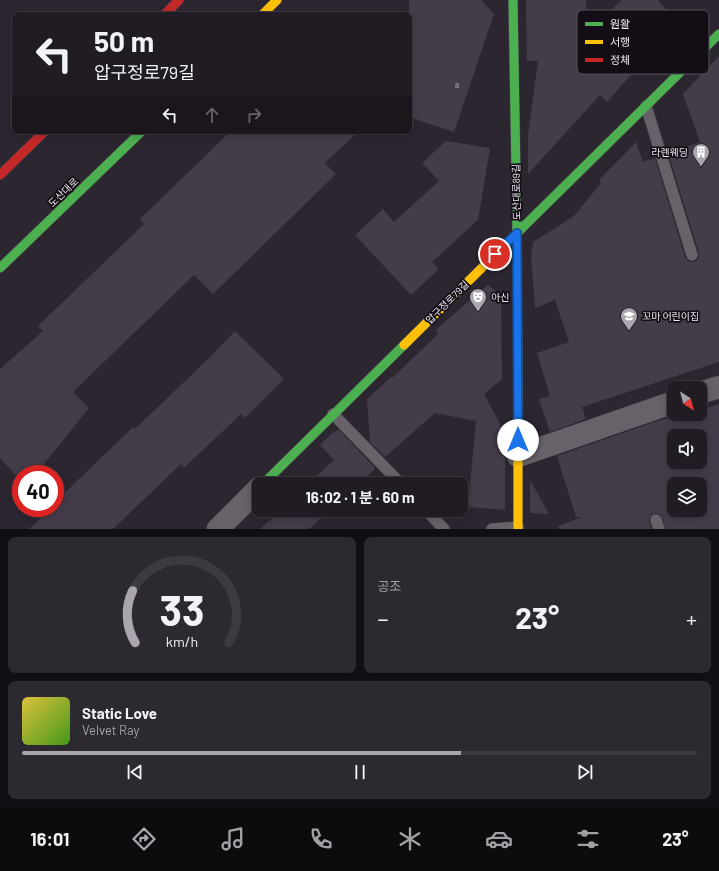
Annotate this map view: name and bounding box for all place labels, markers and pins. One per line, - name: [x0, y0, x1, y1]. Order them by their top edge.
- building icon: 라렌웨딩: [691, 142, 711, 167]
- place label: 라렌웨딩: [651, 146, 688, 158]
- pin: [478, 237, 512, 271]
- theatre icon: 아신: [468, 287, 488, 312]
- place label: 아신: [491, 291, 509, 303]
- school or university icon: 꼬마 어린이집: [619, 306, 639, 331]
- place label: 꼬마 어린이집: [642, 310, 699, 322]

